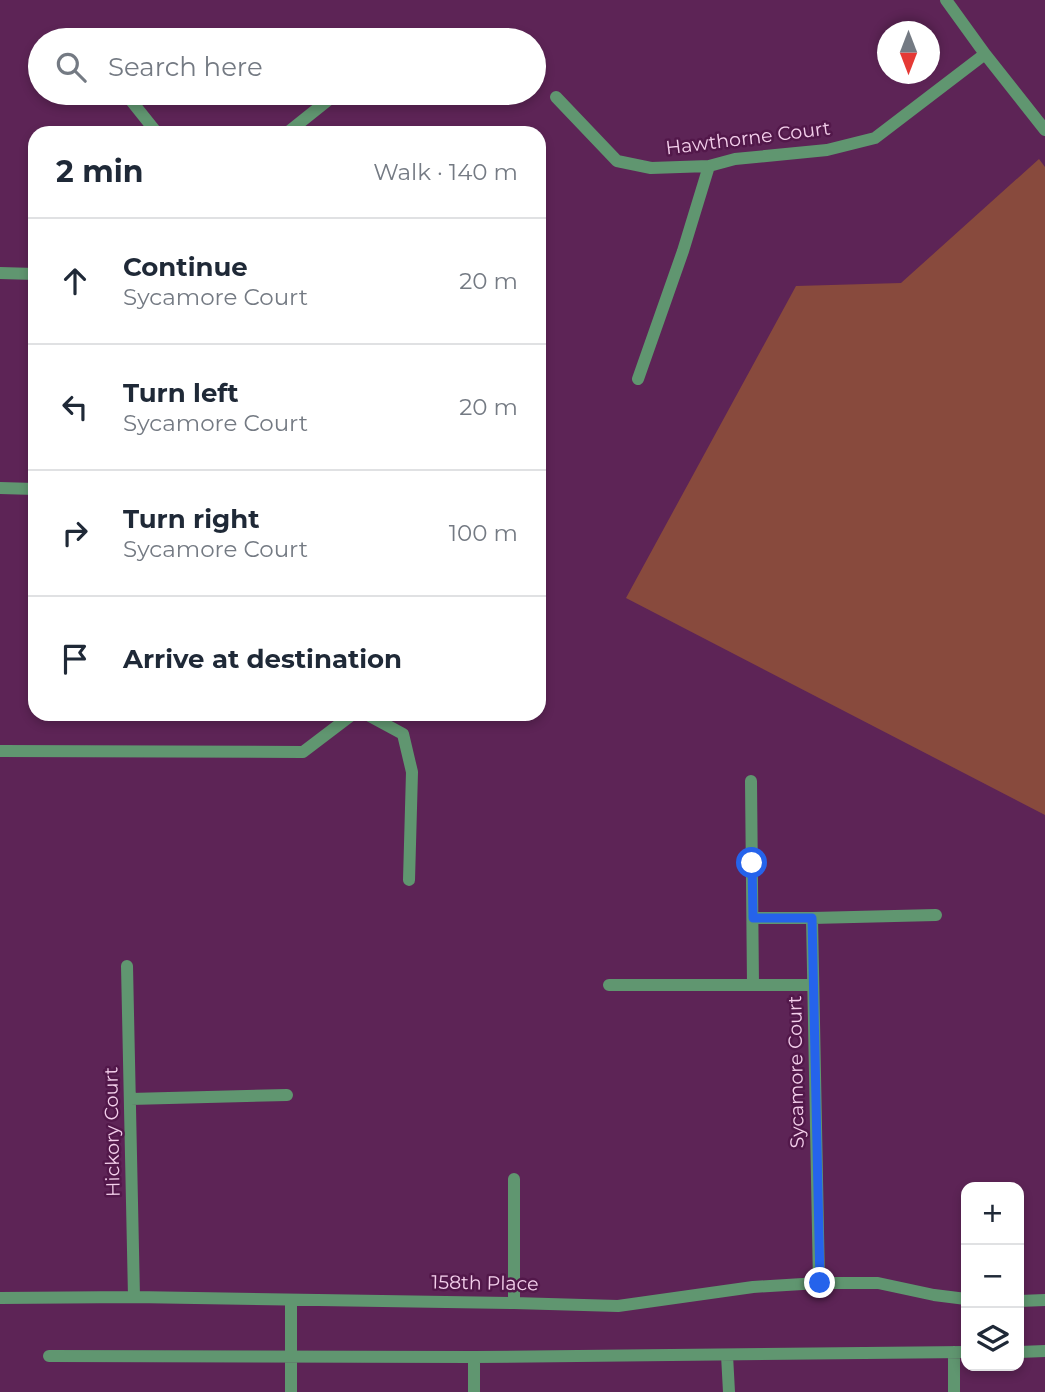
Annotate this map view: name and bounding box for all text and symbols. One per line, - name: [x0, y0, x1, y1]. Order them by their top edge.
- north arrow: [877, 21, 940, 84]
- search box: [28, 28, 546, 105]
- icon: search: [52, 48, 90, 86]
- text: Search here: [108, 51, 263, 83]
- street label: Hawthorne Court: [664, 116, 832, 160]
- text: 2 min: [56, 153, 143, 190]
- text: Walk · 140 m: [373, 158, 518, 186]
- text: Continue: [123, 251, 248, 283]
- icon: ahead: [56, 262, 94, 300]
- text: 20 m: [459, 267, 518, 295]
- text: Sycamore Court: [123, 283, 308, 311]
- text: Turn left: [123, 377, 239, 409]
- icon: left: [56, 388, 94, 426]
- text: 20 m: [459, 393, 518, 421]
- text: Sycamore Court: [123, 409, 308, 437]
- text: Turn right: [123, 503, 259, 535]
- icon: right: [56, 514, 94, 552]
- text: 100 m: [449, 519, 518, 547]
- text: Sycamore Court: [123, 535, 308, 563]
- icon: arrive: [56, 640, 94, 678]
- text: Arrive at destination: [123, 643, 402, 675]
- route start: [736, 847, 767, 878]
- street label: Sycamore Court: [783, 995, 809, 1149]
- street label: Hickory Court: [99, 1066, 125, 1197]
- map controls: [961, 1182, 1024, 1371]
- button: +: [961, 1182, 1024, 1245]
- button: −: [961, 1245, 1024, 1308]
- route end: [804, 1267, 835, 1298]
- street label: 158th Place: [431, 1271, 539, 1295]
- button: layers: [961, 1308, 1024, 1371]

